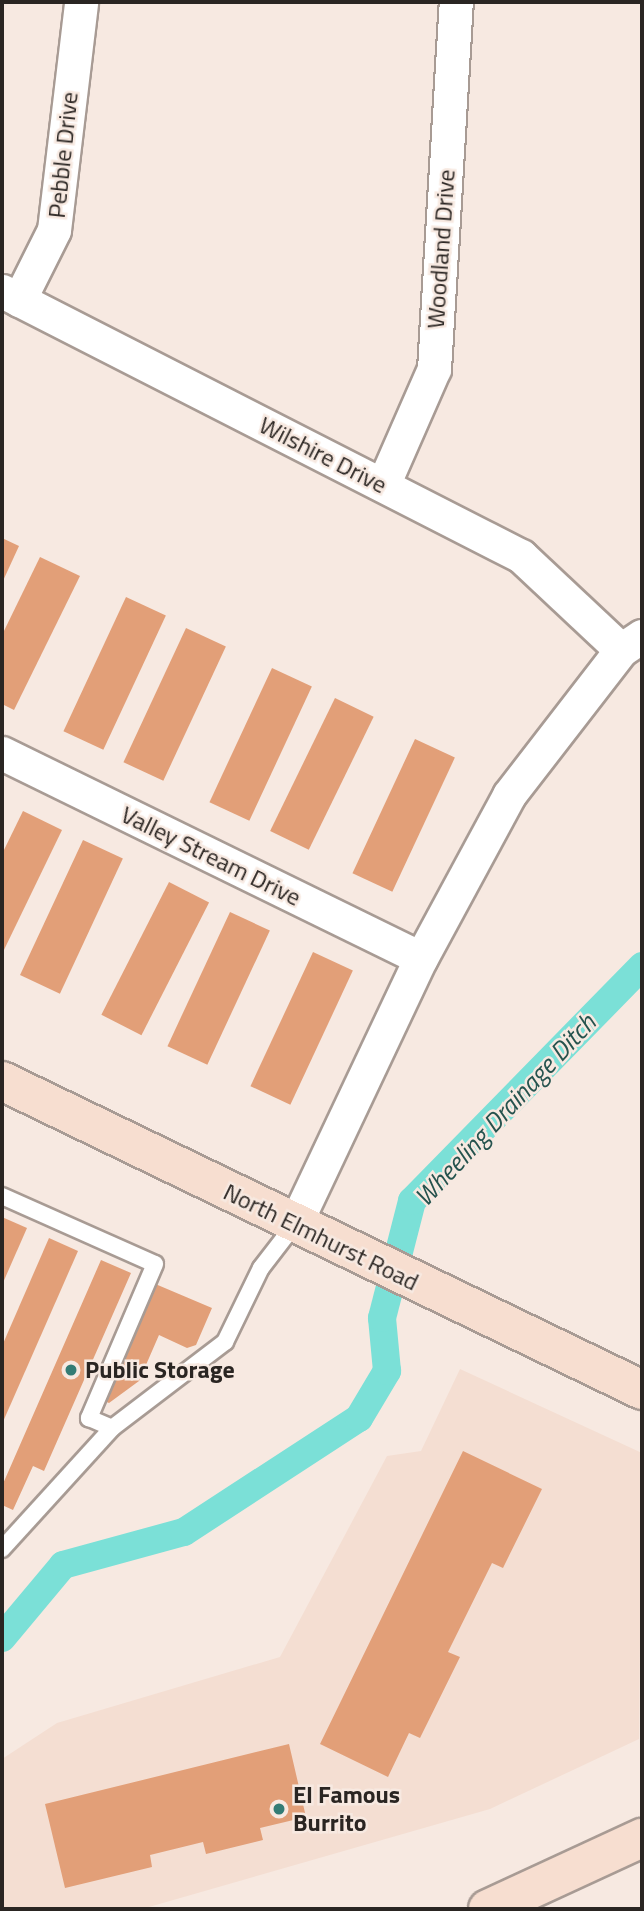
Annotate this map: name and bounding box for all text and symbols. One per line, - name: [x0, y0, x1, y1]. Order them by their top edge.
- street label: Pebble Drive: [42, 90, 84, 220]
- street label: Woodland Drive: [421, 168, 461, 330]
- street label: Wilshire Drive: [254, 411, 392, 499]
- street label: Valley Stream Drive: [116, 800, 306, 912]
- water label: Wheeling Drainage Ditch: [408, 1008, 602, 1212]
- street label: North Elmhurst Road: [219, 1177, 423, 1297]
- place label: Public Storage: [85, 1356, 235, 1384]
- marker: Public Storage: [63, 1362, 79, 1378]
- place label: El Famous Burrito: [293, 1781, 400, 1837]
- marker: El Famous Burrito: [271, 1801, 287, 1817]

